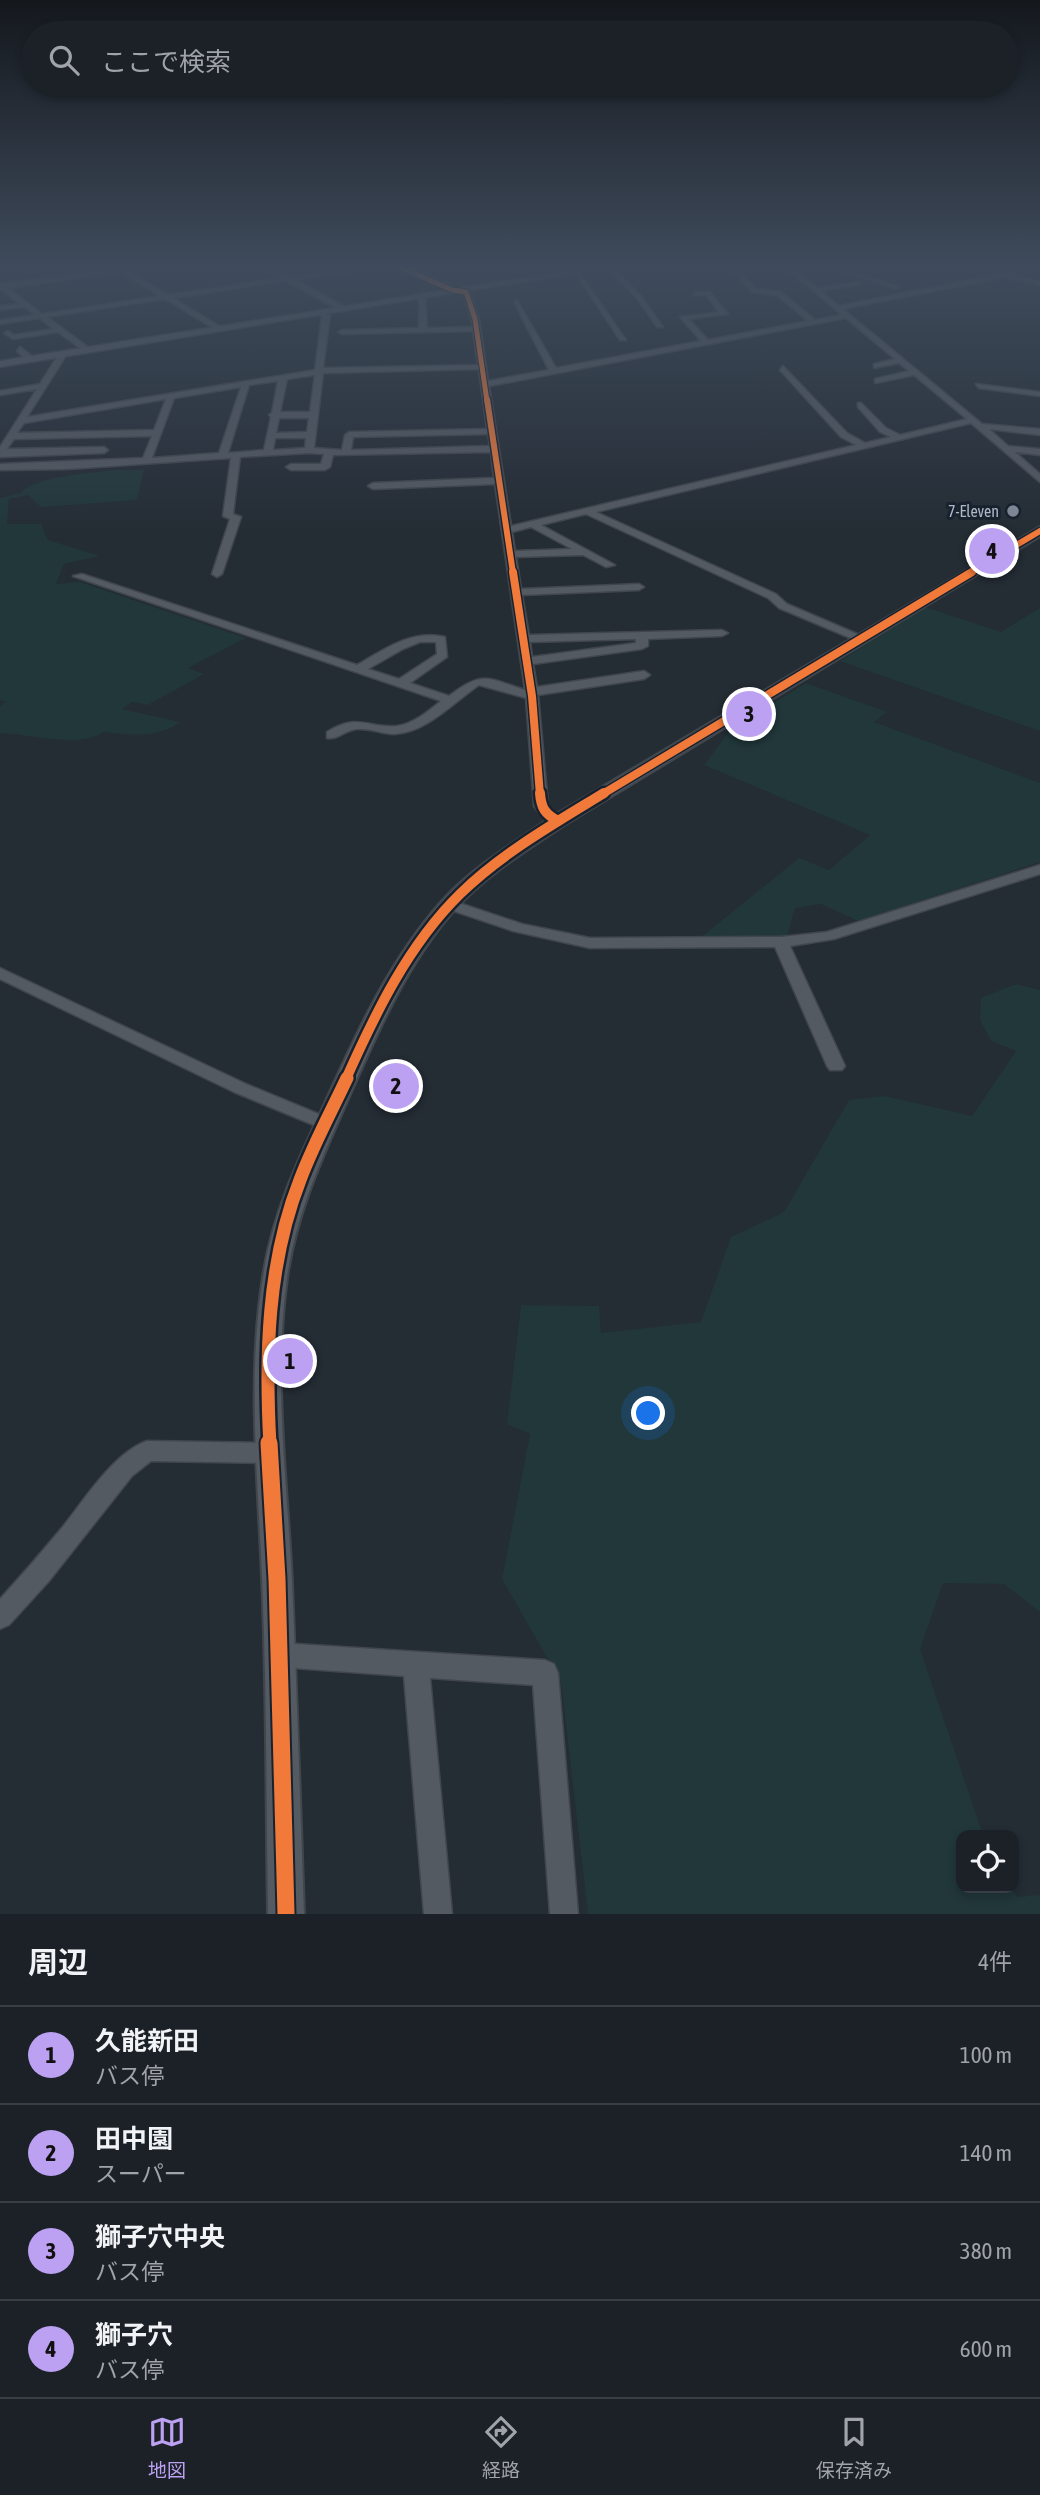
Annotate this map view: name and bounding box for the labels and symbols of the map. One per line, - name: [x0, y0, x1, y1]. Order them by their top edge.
- place label: 7-Eleven: [948, 502, 999, 520]
- marker: 7-Eleven: [1005, 503, 1021, 519]
- pin: 4: [969, 525, 1015, 577]
- pin: 3: [726, 688, 772, 740]
- pin: 2: [373, 1060, 419, 1112]
- pin: 1: [267, 1335, 313, 1387]
- your location: [631, 1396, 665, 1430]

